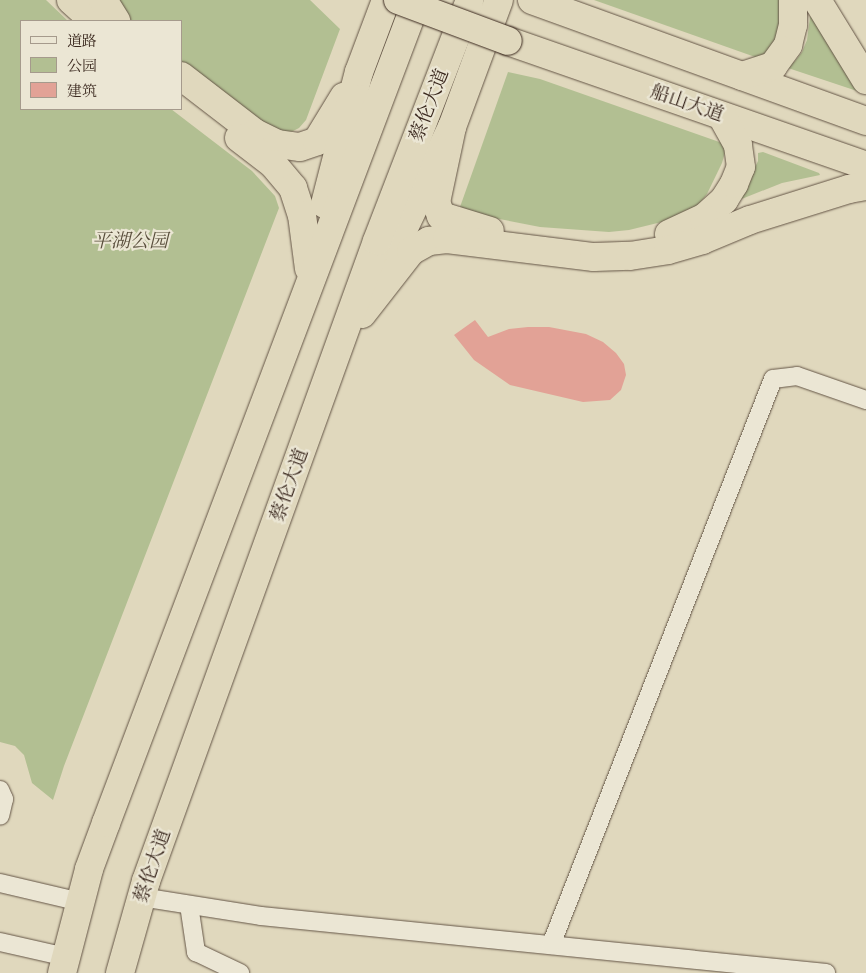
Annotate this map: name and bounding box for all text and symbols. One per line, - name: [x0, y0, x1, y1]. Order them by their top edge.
- legend: [20, 20, 182, 110]
- text: 道路: [67, 31, 97, 50]
- text: 公园: [67, 56, 97, 75]
- street label: 蔡伦大道: [405, 65, 453, 145]
- street label: 船山大道: [647, 80, 727, 126]
- text: 建筑: [67, 81, 97, 100]
- park label: 平湖公园: [92, 230, 168, 252]
- street label: 蔡伦大道: [265, 445, 313, 525]
- street label: 蔡伦大道: [129, 826, 175, 906]

